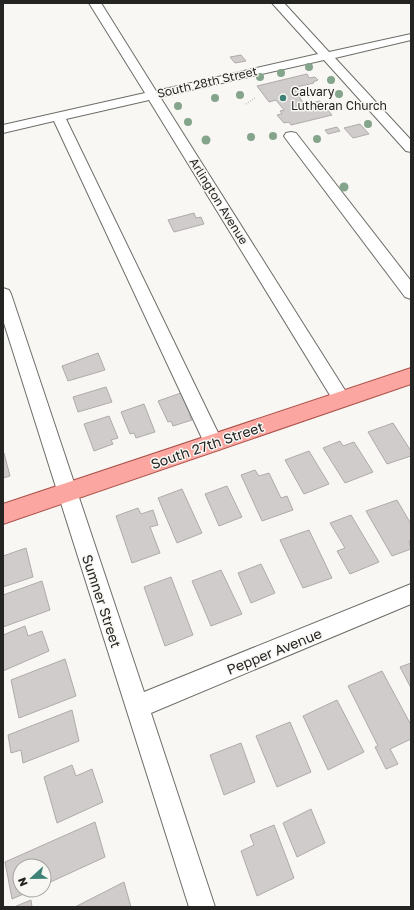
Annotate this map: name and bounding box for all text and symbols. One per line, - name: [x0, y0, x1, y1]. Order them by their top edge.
- street label: South 28th Street: [155, 63, 259, 101]
- place label: Calvary Lutheran Church: [291, 84, 387, 113]
- marker: Calvary Lutheran Church: [278, 93, 288, 103]
- street label: Arlington Avenue: [186, 155, 252, 247]
- street label: South 27th Street: [148, 418, 266, 472]
- street label: Sumner Street: [79, 552, 125, 650]
- street label: Pepper Avenue: [224, 624, 324, 678]
- north arrow: [12, 858, 52, 898]
- text: N: [15, 876, 30, 888]

